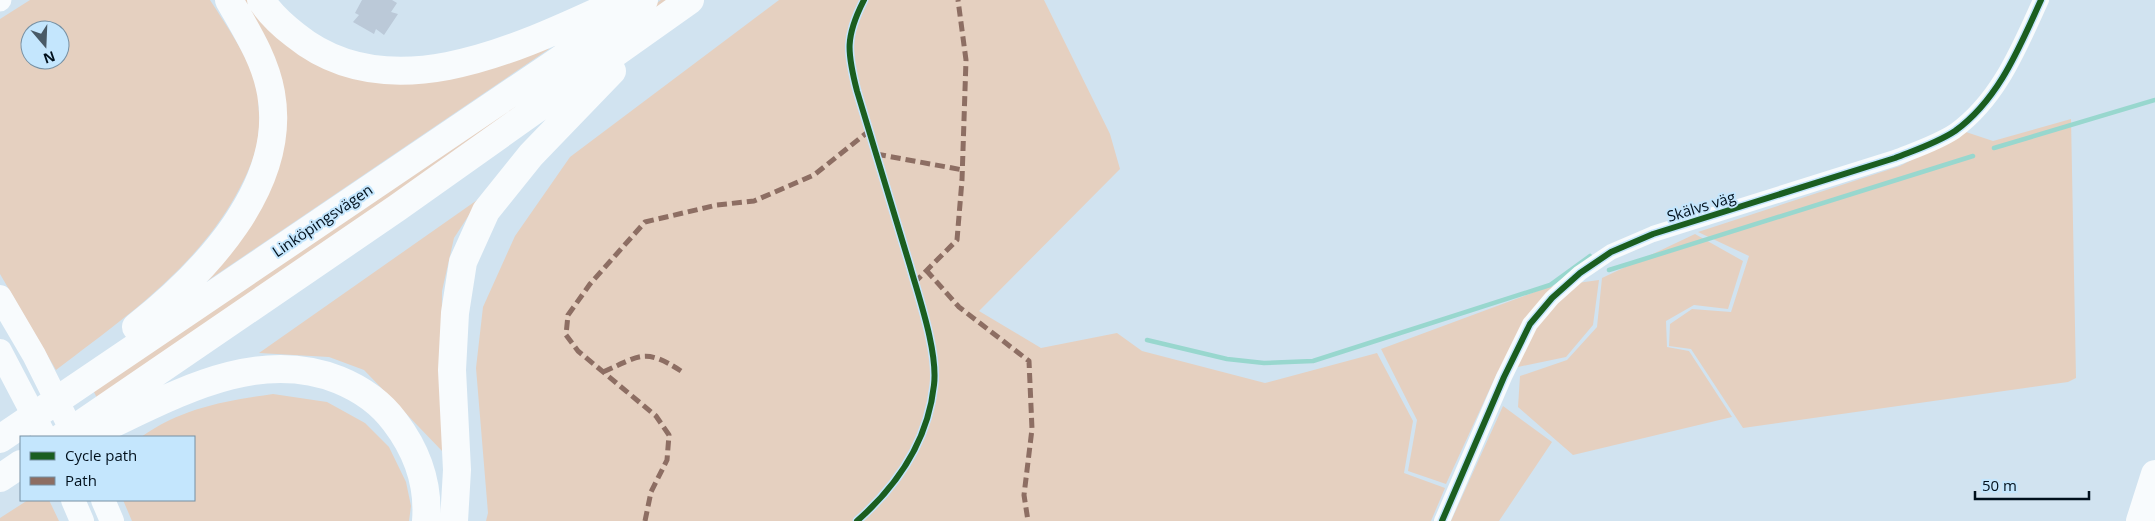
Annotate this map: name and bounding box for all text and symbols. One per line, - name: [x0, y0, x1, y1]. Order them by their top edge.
- north arrow: [20, 20, 70, 70]
- text: N: [41, 47, 58, 69]
- street label: Linköpingsvägen: [268, 179, 376, 261]
- street label: Skälvs väg: [1664, 186, 1738, 226]
- legend: [20, 436, 195, 501]
- text: Cycle path: [65, 445, 137, 465]
- scale bar: [1975, 468, 2089, 500]
- text: Path: [65, 470, 97, 490]
- text: 50 m: [1982, 475, 2017, 495]

